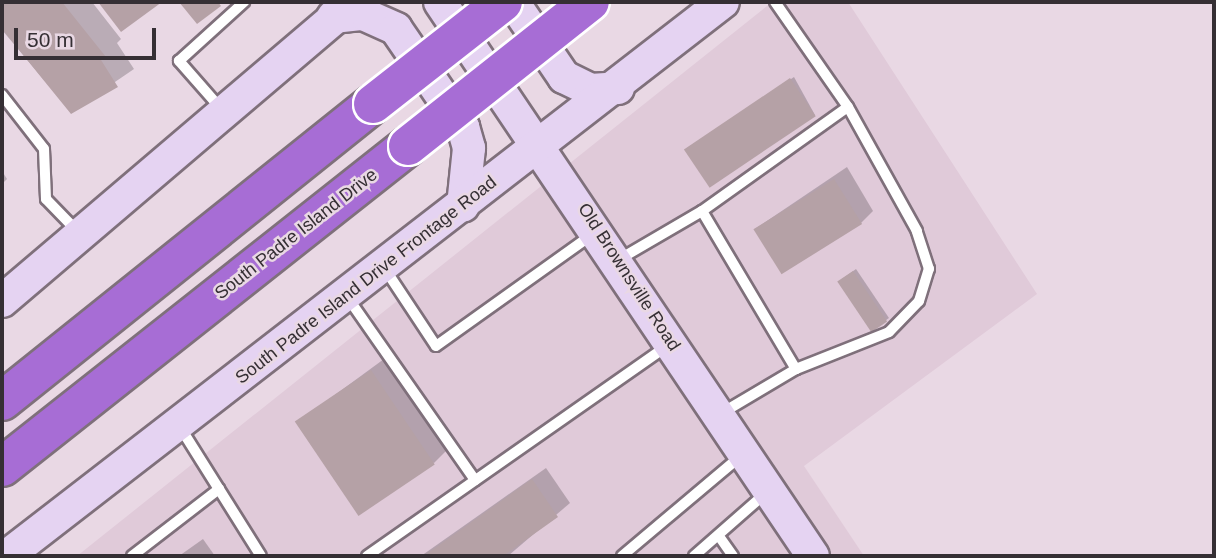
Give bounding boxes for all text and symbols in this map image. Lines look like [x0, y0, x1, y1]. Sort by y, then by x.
scale bar [18, 14, 159, 58]
text: 50 m [27, 28, 74, 51]
street label: South Padre Island Drive [211, 164, 381, 304]
street label: South Padre Island Drive Frontage Road [231, 171, 501, 389]
street label: Old Brownsville Road [573, 199, 685, 355]

